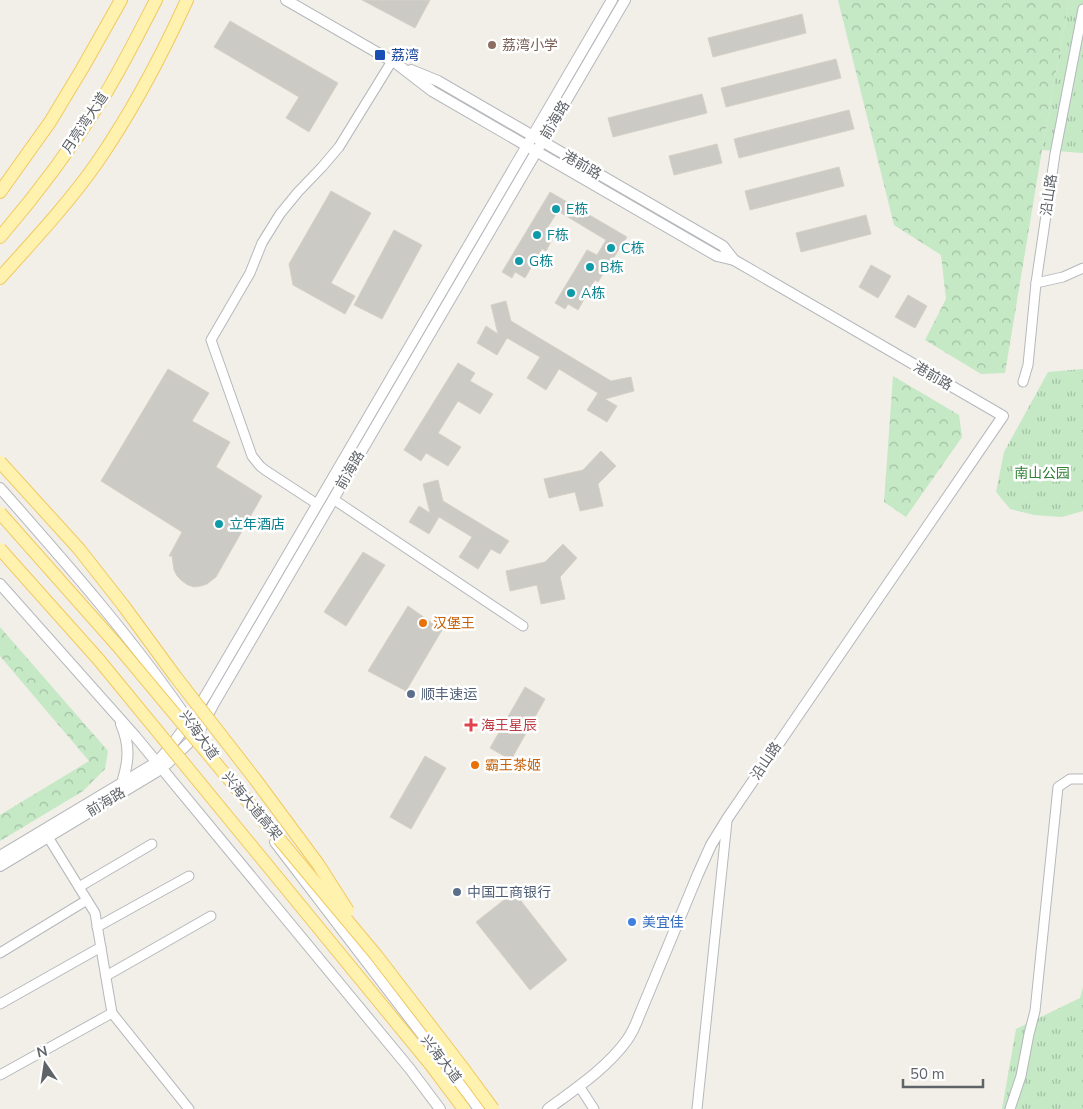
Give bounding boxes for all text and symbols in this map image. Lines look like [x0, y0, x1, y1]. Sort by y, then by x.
place label: 荔湾小学 [502, 36, 558, 55]
marker: 荔湾小学 [486, 39, 498, 51]
place label: 荔湾 [391, 46, 419, 65]
marker: 荔湾 [373, 48, 387, 62]
street label: 月亮湾大道 [58, 89, 112, 157]
street label: 前海路 [536, 97, 574, 143]
street label: 港前路 [559, 146, 605, 184]
street label: 沿山路 [1037, 173, 1061, 217]
place label: E栋 [566, 200, 588, 219]
marker: E栋 [550, 203, 562, 215]
place label: F栋 [547, 226, 569, 245]
marker: F栋 [531, 229, 543, 241]
place label: C栋 [621, 239, 644, 258]
marker: C栋 [605, 242, 617, 254]
place label: G栋 [529, 252, 553, 271]
marker: G栋 [513, 255, 525, 267]
place label: B栋 [600, 258, 623, 277]
marker: B栋 [584, 261, 596, 273]
place label: A栋 [581, 284, 605, 303]
marker: A栋 [565, 287, 577, 299]
street label: 港前路 [910, 357, 956, 395]
street label: 前海路 [331, 447, 369, 493]
park label: 南山公园 [1014, 464, 1070, 483]
place label: 立年酒店 [229, 515, 285, 534]
marker: 立年酒店 [213, 518, 225, 530]
place label: 汉堡王 [433, 614, 475, 633]
marker: 汉堡王 [417, 617, 429, 629]
place label: 顺丰速运 [421, 685, 477, 704]
marker: 顺丰速运 [405, 688, 417, 700]
street label: 兴海大道 [175, 707, 223, 763]
place label: 海王星辰 [481, 716, 537, 735]
marker: 海王星辰 [465, 719, 477, 731]
street label: 沿山路 [746, 738, 786, 784]
place label: 霸王茶姬 [485, 756, 541, 775]
marker: 霸王茶姬 [469, 759, 481, 771]
street label: 兴海大道高架 [218, 768, 286, 844]
street label: 前海路 [83, 783, 129, 821]
place label: 中国工商银行 [467, 883, 551, 902]
marker: 中国工商银行 [451, 886, 463, 898]
place label: 美宜佳 [642, 913, 684, 932]
marker: 美宜佳 [626, 916, 638, 928]
street label: 兴海大道 [416, 1031, 466, 1087]
north arrow [20, 1039, 70, 1089]
text: N [35, 1041, 49, 1062]
scale bar [903, 1056, 983, 1088]
text: 50 m [910, 1064, 945, 1084]

